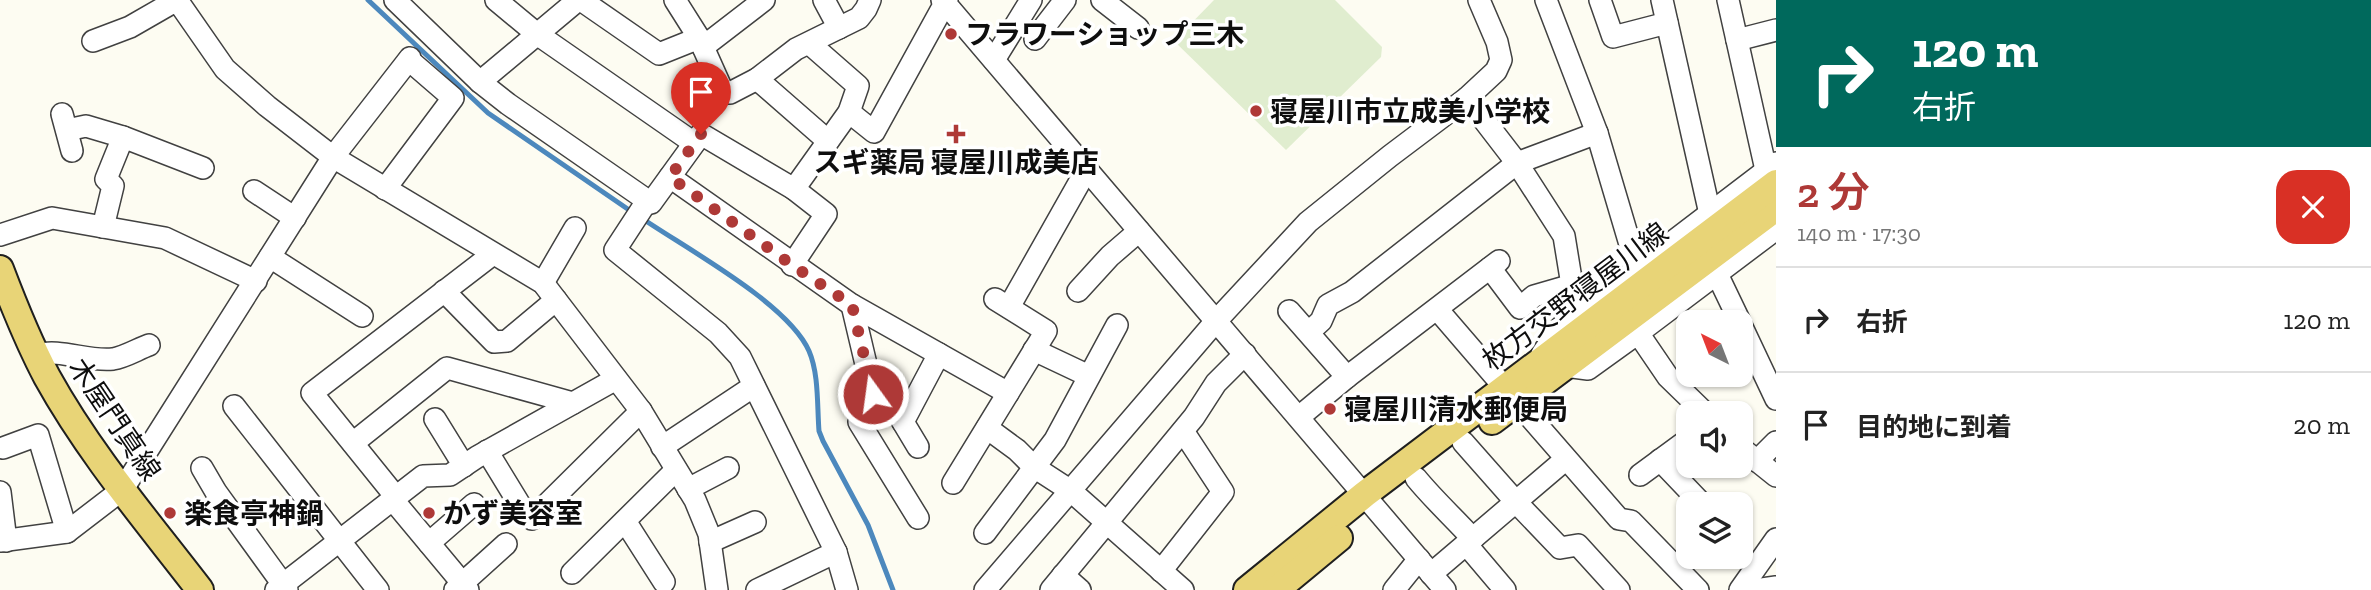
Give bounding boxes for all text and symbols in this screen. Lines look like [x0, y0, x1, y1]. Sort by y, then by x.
place label: フラワーショップ三木 [965, 18, 1244, 51]
text: 120 m [1912, 21, 2038, 80]
marker: フラワーショップ三木 [943, 26, 959, 42]
icon: right [1797, 28, 1888, 119]
pin [671, 62, 731, 134]
icon: arrive [682, 73, 720, 111]
text: 右折 [1912, 88, 1976, 126]
place label: 寝屋川市立成美小学校 [1270, 95, 1550, 128]
marker: 寝屋川市立成美小学校 [1248, 103, 1264, 119]
marker: スギ薬局 寝屋川成美店 [948, 126, 964, 142]
place label: スギ薬局 寝屋川成美店 [813, 146, 1099, 179]
text: 2 分 [1797, 167, 1870, 218]
button: close [2276, 170, 2350, 244]
street label: 枚方交野寝屋川線 [1476, 216, 1675, 377]
text: 140 m · 17:30 [1797, 219, 1921, 247]
icon: right [1797, 301, 1835, 339]
text: 120 m [2283, 304, 2350, 336]
text: 右折 [1856, 306, 1908, 338]
north arrow [1676, 310, 1754, 387]
map controls [1676, 310, 1753, 569]
street label: 木屋門真線 [62, 352, 167, 487]
position arrow [836, 357, 910, 431]
place label: 寝屋川清水郵便局 [1344, 393, 1568, 426]
marker: 寝屋川清水郵便局 [1322, 401, 1338, 417]
button: sound [1676, 401, 1753, 478]
icon: arrive [1797, 406, 1835, 444]
text: 20 m [2293, 409, 2350, 441]
text: 目的地に到着 [1856, 411, 2012, 443]
button: layers [1676, 492, 1753, 569]
place label: 楽食亭神鍋 [184, 497, 324, 530]
place label: かず美容室 [443, 497, 583, 530]
marker: 楽食亭神鍋 [162, 505, 178, 521]
marker: かず美容室 [421, 505, 437, 521]

